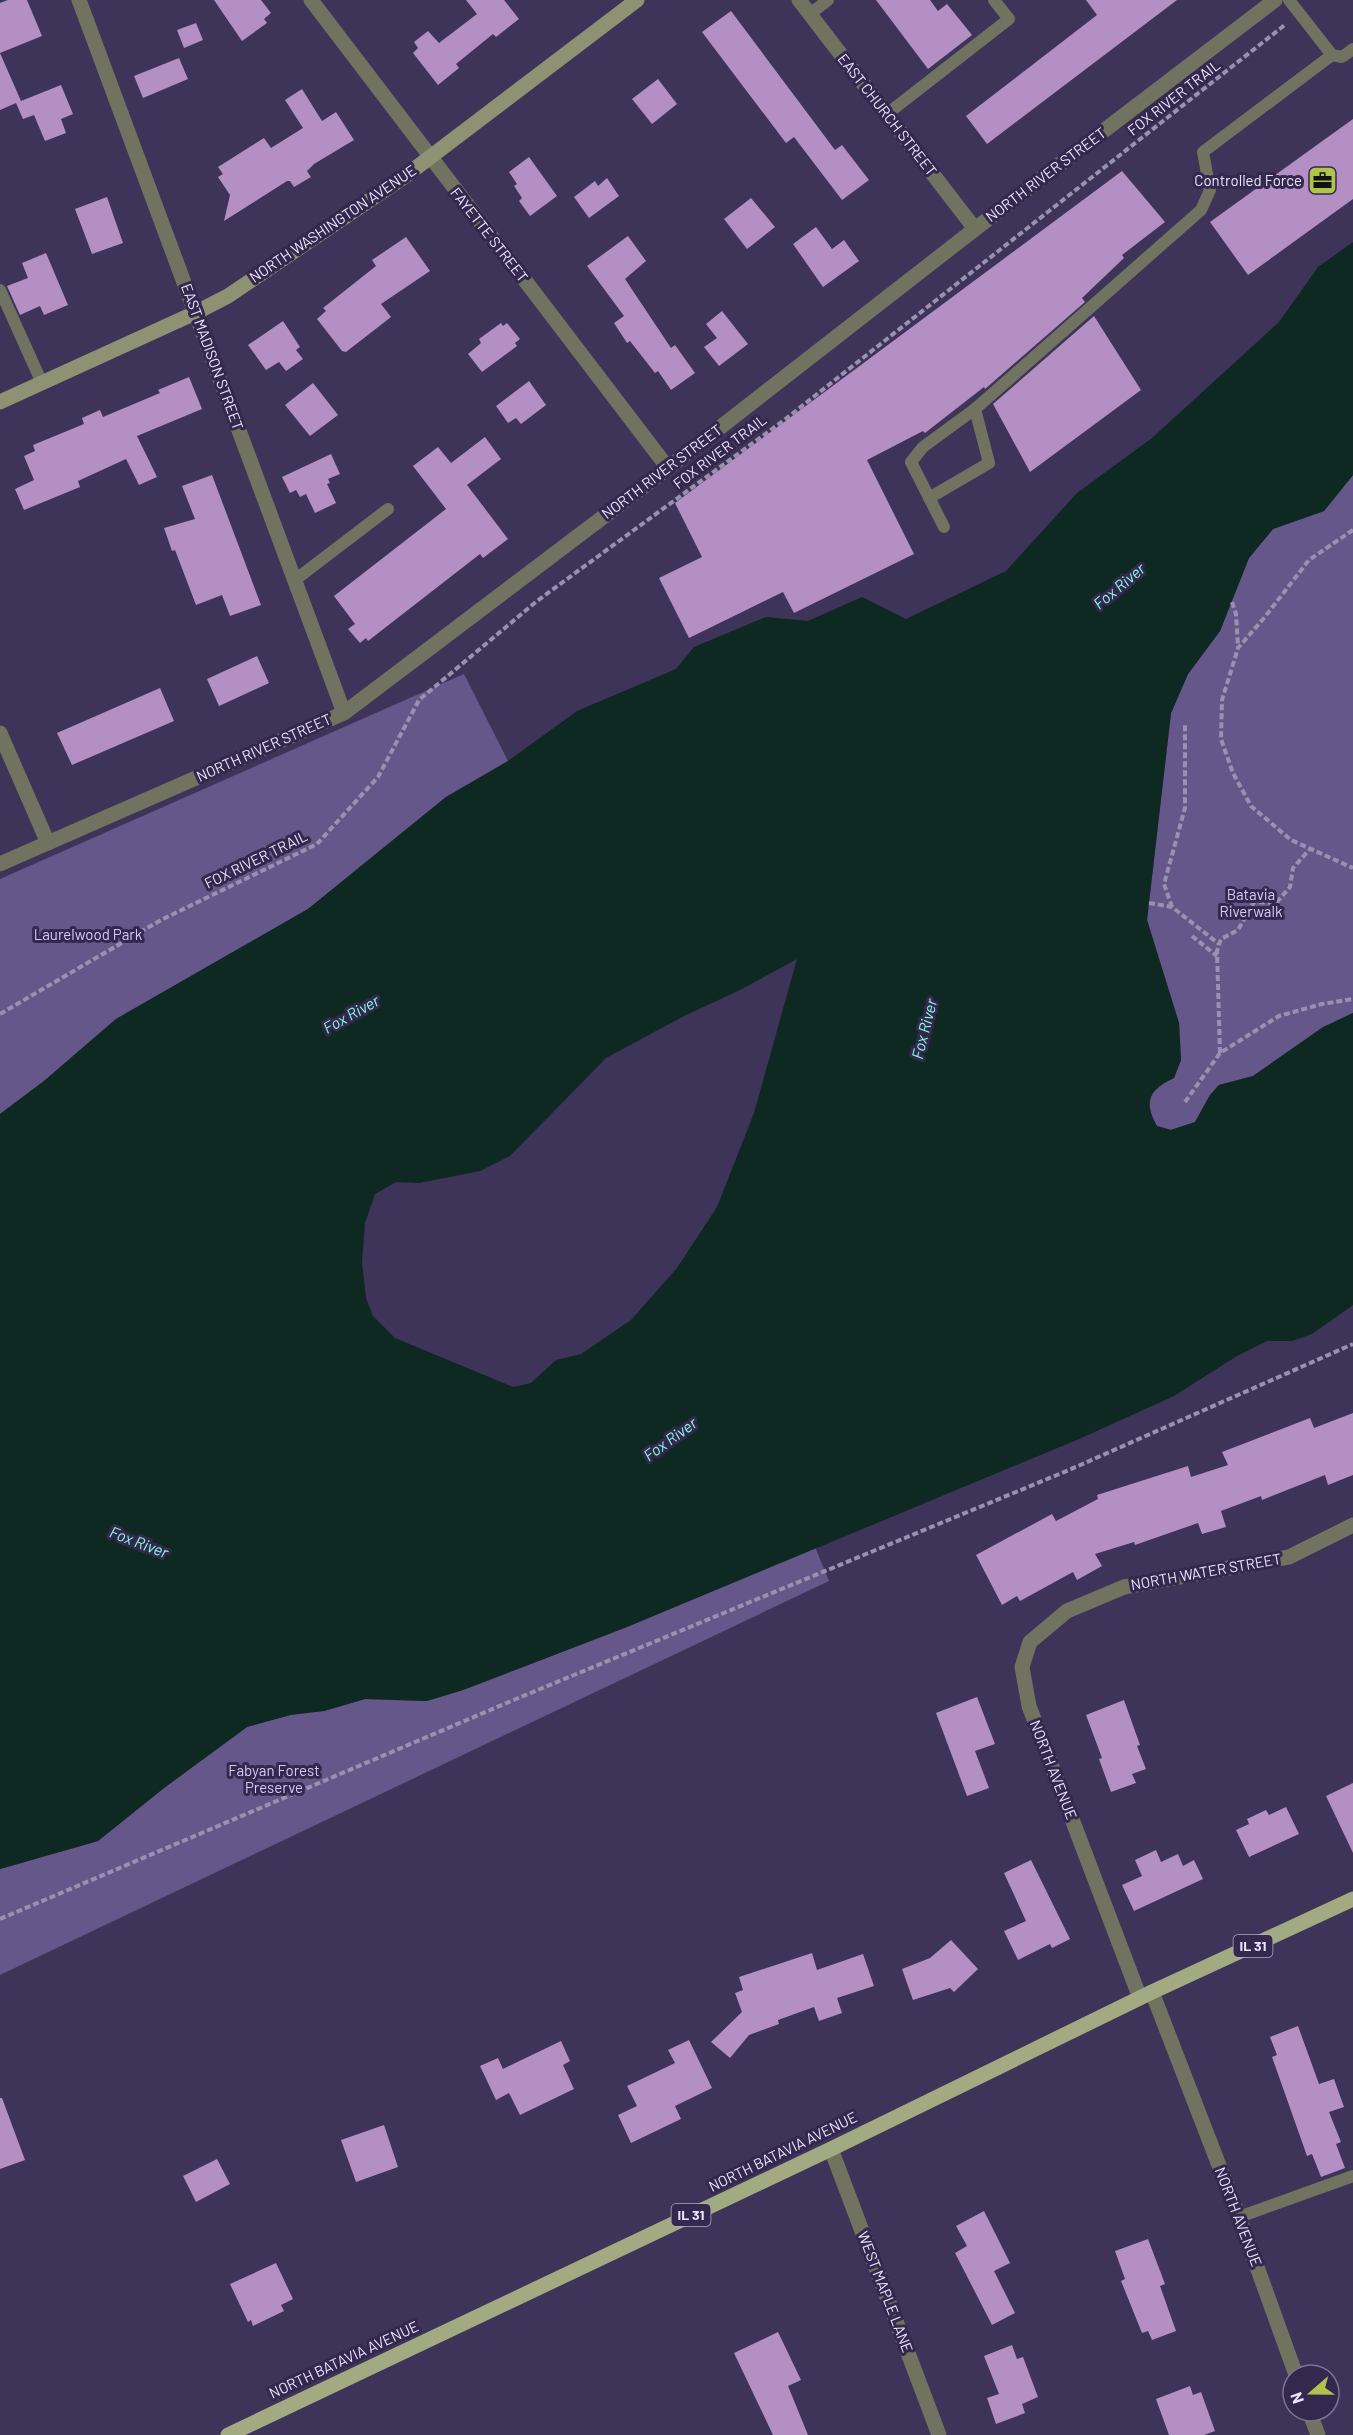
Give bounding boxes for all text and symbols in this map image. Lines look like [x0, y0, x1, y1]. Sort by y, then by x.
street label: EAST CHURCH STREET [834, 50, 941, 179]
street label: FOX RIVER TRAIL [1124, 56, 1223, 139]
street label: NORTH RIVER STREET [982, 123, 1109, 225]
street label: NORTH WASHINGTON AVENUE [246, 161, 419, 286]
office icon: Controlled Force [1307, 165, 1339, 197]
place label: Controlled Force [1194, 171, 1302, 189]
street label: FAYETTE STREET [447, 183, 532, 285]
street label: EAST MADISON STREET [178, 281, 248, 432]
street label: FOX RIVER TRAIL [669, 410, 770, 492]
street label: NORTH RIVER STREET [598, 420, 725, 522]
water label: Fox River [1089, 558, 1149, 613]
street label: NORTH RIVER STREET [193, 709, 334, 785]
street label: FOX RIVER TRAIL [201, 826, 310, 892]
park label: Batavia Riverwalk [1219, 885, 1283, 920]
park label: Laurelwood Park [34, 925, 143, 943]
water label: Fox River [319, 990, 383, 1037]
water label: Fox River [907, 995, 940, 1061]
water label: Fox River [639, 1412, 701, 1464]
water label: Fox River [107, 1522, 173, 1562]
street label: NORTH WATER STREET [1129, 1549, 1282, 1593]
street label: NORTH AVENUE [1027, 1717, 1081, 1822]
park label: Fabyan Forest Preserve [228, 1761, 320, 1796]
road number: IL 31 [1234, 1935, 1272, 1957]
street label: NORTH BATAVIA AVENUE [705, 2107, 860, 2195]
street label: NORTH AVENUE [1212, 2164, 1266, 2269]
road number: IL 31 [672, 2204, 710, 2226]
street label: WEST MAPLE LANE [854, 2228, 917, 2355]
street label: NORTH BATAVIA AVENUE [266, 2316, 421, 2402]
north arrow [1281, 2363, 1341, 2423]
text: N [1286, 2390, 1307, 2407]

